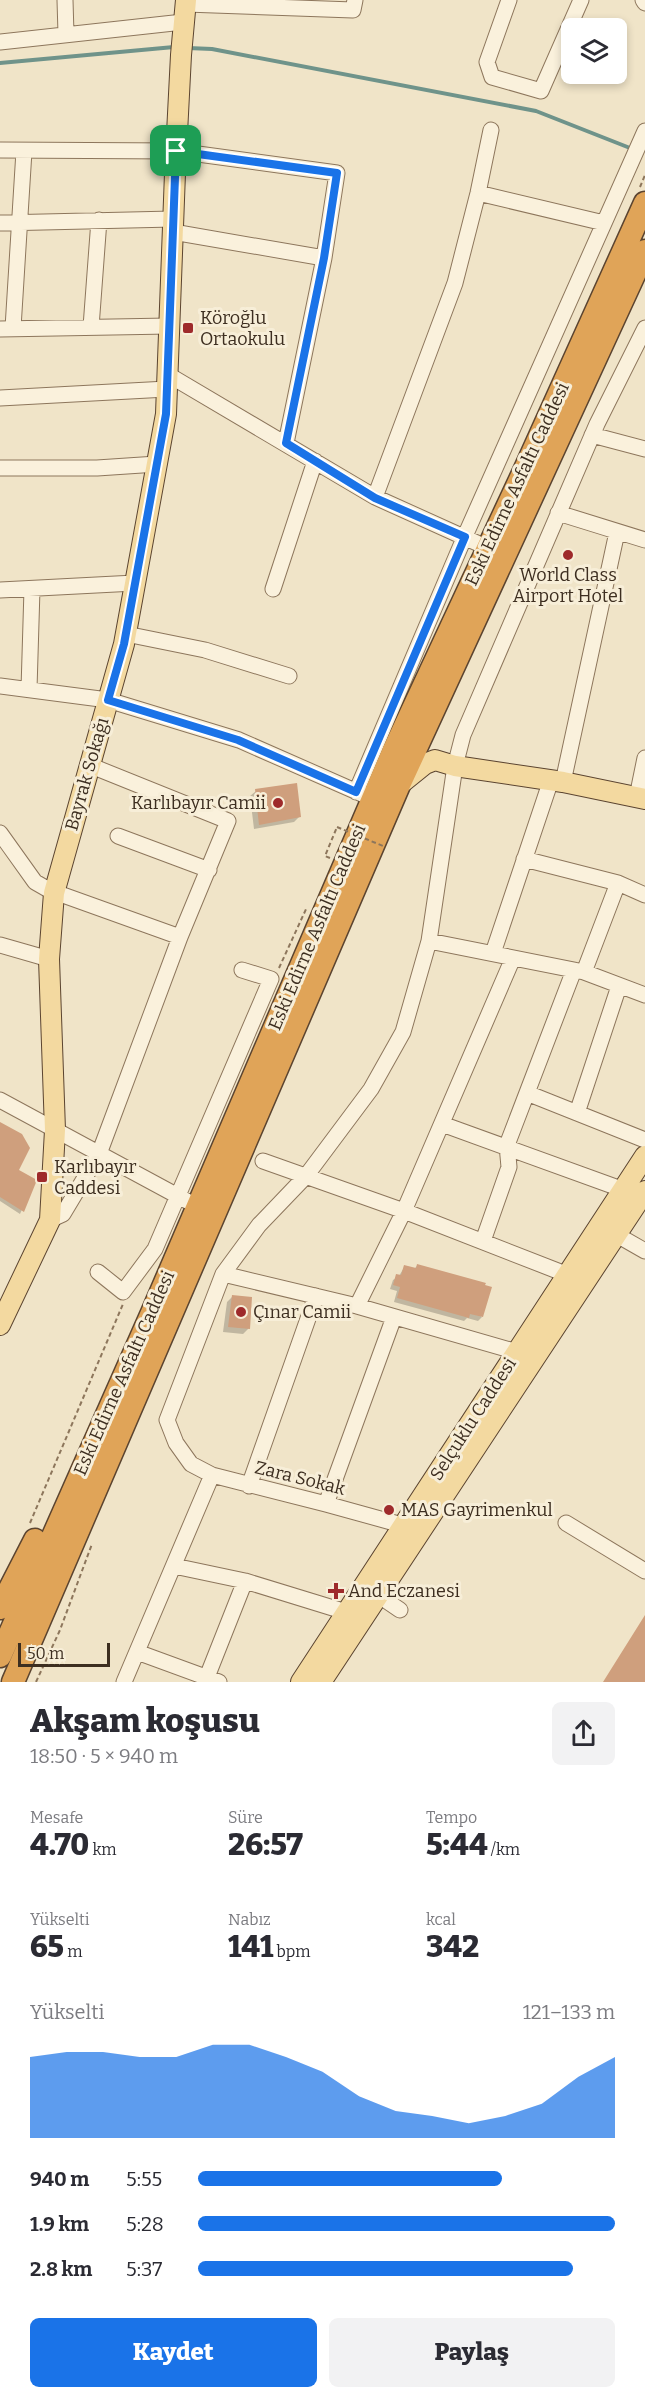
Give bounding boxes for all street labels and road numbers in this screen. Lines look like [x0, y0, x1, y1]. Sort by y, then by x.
street label: Eski Edirne Asfaltı Caddesi [460, 379, 574, 589]
street label: Bayrak Sokağı [60, 715, 114, 833]
street label: Eski Edirne Asfaltı Caddesi [264, 821, 370, 1033]
street label: Eski Edirne Asfaltı Caddesi [69, 1267, 179, 1479]
street label: Selçuklu Caddesi [425, 1354, 521, 1484]
street label: Zara Sokak [252, 1456, 348, 1500]

